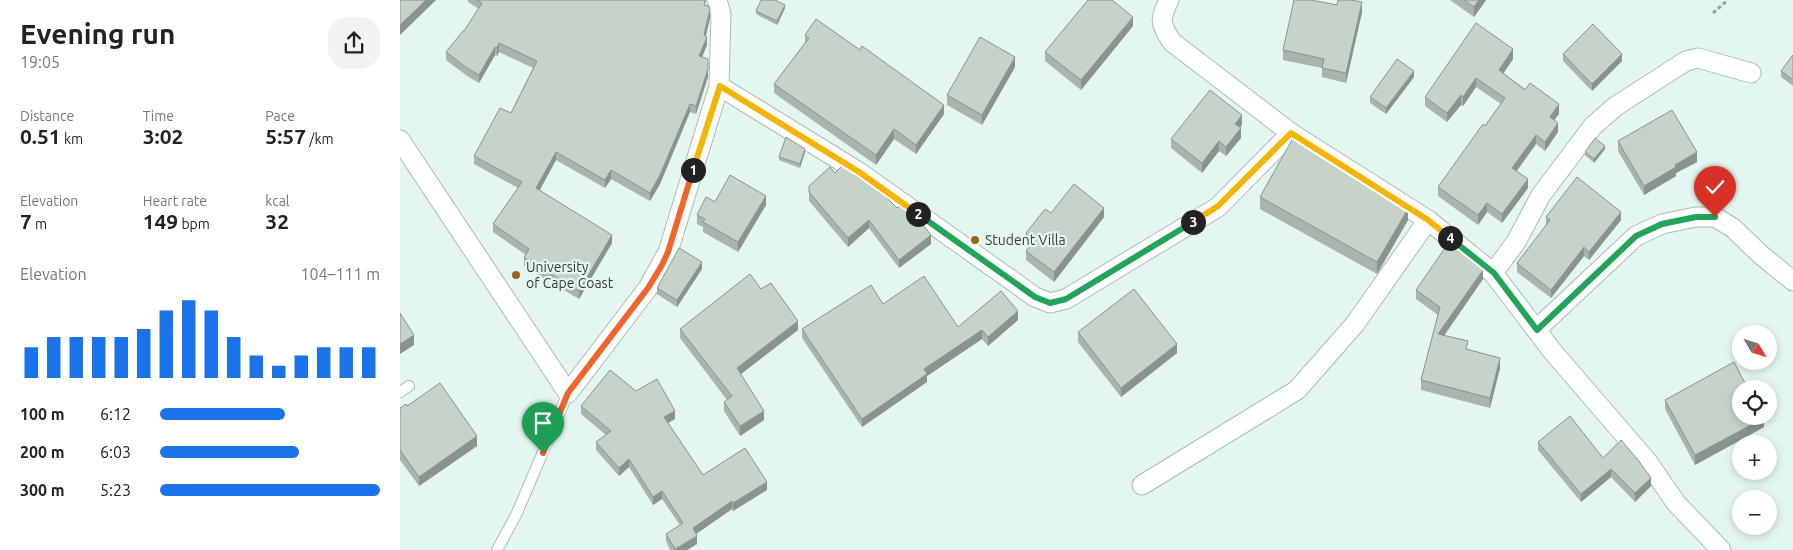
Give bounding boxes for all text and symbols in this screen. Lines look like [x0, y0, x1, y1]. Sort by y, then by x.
button: share [328, 17, 380, 69]
text: Evening run [20, 18, 175, 49]
text: 19:05 [20, 53, 60, 71]
text: Distance [20, 108, 74, 124]
text: Time [143, 108, 174, 124]
text: Pace [265, 108, 295, 124]
text: 0.51 [20, 124, 61, 148]
text: 3:02 [143, 124, 183, 148]
text: 5:57 [265, 124, 306, 148]
text: km [61, 131, 83, 147]
text: /km [306, 131, 334, 147]
pin: 1 [680, 158, 706, 182]
text: 1 [690, 162, 697, 178]
pin [1694, 166, 1736, 217]
icon: check [1701, 173, 1729, 201]
text: Elevation [20, 193, 78, 209]
text: Heart rate [143, 193, 207, 209]
text: kcal [265, 193, 290, 209]
pin: 2 [906, 202, 930, 226]
text: 2 [915, 206, 922, 222]
text: 7 [20, 209, 32, 233]
text: 149 [143, 209, 178, 233]
text: 32 [265, 209, 289, 233]
pin: 3 [1180, 210, 1206, 234]
text: 3 [1190, 214, 1197, 230]
text: m [32, 216, 47, 232]
text: bpm [178, 216, 210, 232]
pin: 4 [1438, 226, 1462, 250]
text: 4 [1447, 230, 1454, 246]
place label: Student Villa [985, 232, 1066, 248]
marker: Student Villa [969, 234, 981, 246]
place label: University of Cape Coast [526, 259, 614, 291]
text: Elevation [20, 265, 87, 283]
text: 104–111 m [300, 265, 380, 283]
marker: University of Cape Coast [510, 269, 522, 281]
north arrow [1732, 325, 1778, 370]
map controls [1732, 325, 1777, 535]
button: locate [1732, 380, 1777, 425]
pin [522, 402, 564, 453]
text: 100 m [20, 405, 65, 423]
text: 6:12 [100, 405, 131, 423]
icon: arrive [529, 409, 557, 437]
button: + [1732, 435, 1777, 480]
text: 200 m [20, 443, 65, 461]
text: 6:03 [100, 443, 131, 461]
text: 300 m [20, 481, 65, 499]
text: 5:23 [100, 481, 131, 499]
button: − [1732, 490, 1777, 535]

